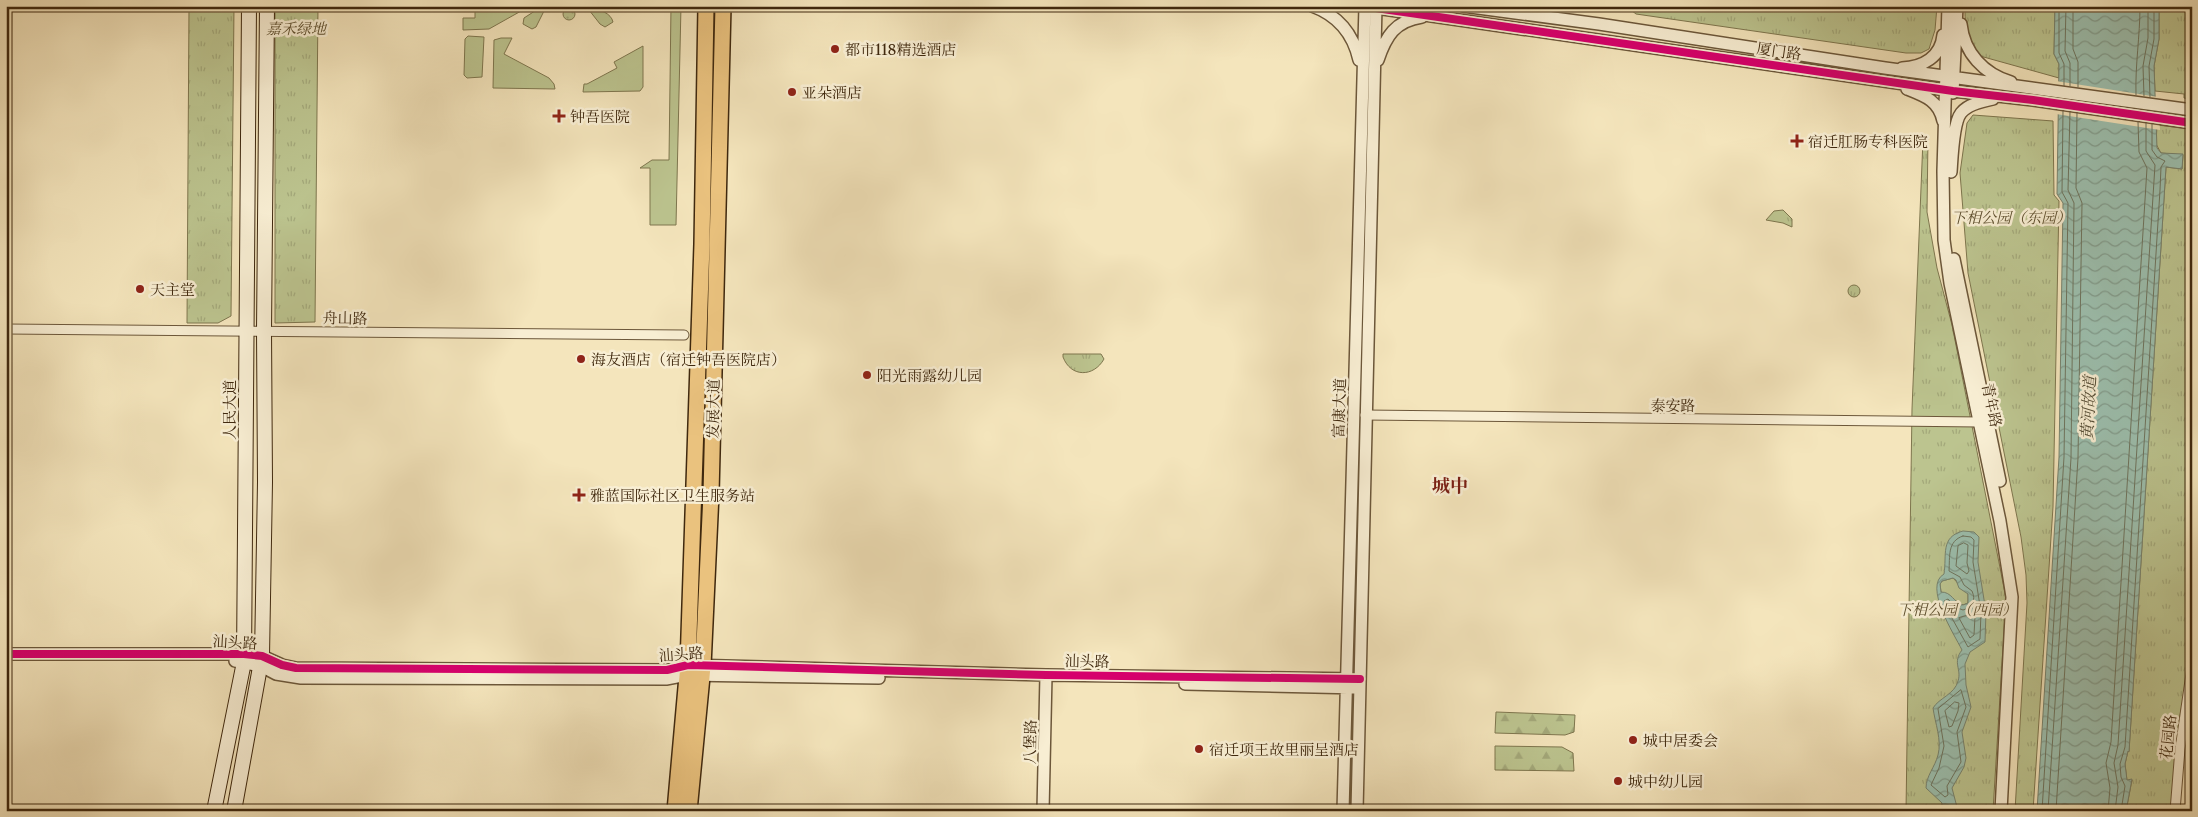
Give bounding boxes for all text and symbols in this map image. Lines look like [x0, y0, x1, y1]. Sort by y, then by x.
park label: 嘉禾绿地 [266, 19, 328, 38]
street label: 厦门路 [1755, 38, 1803, 64]
place label: 都市118精选酒店 [845, 40, 957, 59]
marker: 都市118精选酒店 [829, 43, 841, 55]
place label: 亚朵酒店 [802, 83, 862, 102]
marker: 亚朵酒店 [786, 86, 798, 98]
place label: 钟吾医院 [570, 107, 630, 126]
marker: 钟吾医院 [552, 109, 566, 123]
place label: 宿迁肛肠专科医院 [1808, 132, 1928, 151]
marker: 宿迁肛肠专科医院 [1790, 134, 1804, 148]
park label: 下相公园（东园） [1951, 208, 2071, 227]
place label: 天主堂 [150, 280, 195, 299]
marker: 天主堂 [134, 283, 146, 295]
street label: 舟山路 [322, 308, 368, 328]
place label: 海友酒店（宿迁钟吾医院店） [591, 350, 786, 369]
marker: 海友酒店（宿迁钟吾医院店） [575, 353, 587, 365]
place label: 阳光雨露幼儿园 [877, 366, 982, 385]
marker: 阳光雨露幼儿园 [861, 369, 873, 381]
water label: 黄河故道 [2076, 374, 2100, 440]
street label: 富康大道 [1328, 378, 1350, 438]
street label: 发展大道 [703, 379, 723, 439]
street label: 人民大道 [220, 380, 239, 440]
street label: 青年路 [1978, 381, 2006, 429]
street label: 泰安路 [1650, 396, 1696, 415]
district label: 城中 [1432, 475, 1468, 497]
place label: 雅蓝国际社区卫生服务站 [590, 486, 755, 505]
marker: 雅蓝国际社区卫生服务站 [572, 488, 586, 502]
park label: 下相公园（西园） [1897, 600, 2017, 619]
street label: 汕头路 [212, 631, 258, 653]
street label: 汕头路 [658, 643, 704, 665]
street label: 汕头路 [1064, 651, 1110, 671]
street label: 花园路 [2156, 714, 2180, 760]
street label: 八堡路 [1020, 719, 1040, 765]
place label: 城中居委会 [1643, 731, 1718, 750]
marker: 城中居委会 [1627, 734, 1639, 746]
place label: 宿迁项王故里丽呈酒店 [1209, 740, 1359, 759]
marker: 宿迁项王故里丽呈酒店 [1193, 743, 1205, 755]
place label: 城中幼儿园 [1628, 772, 1703, 791]
marker: 城中幼儿园 [1612, 775, 1624, 787]

